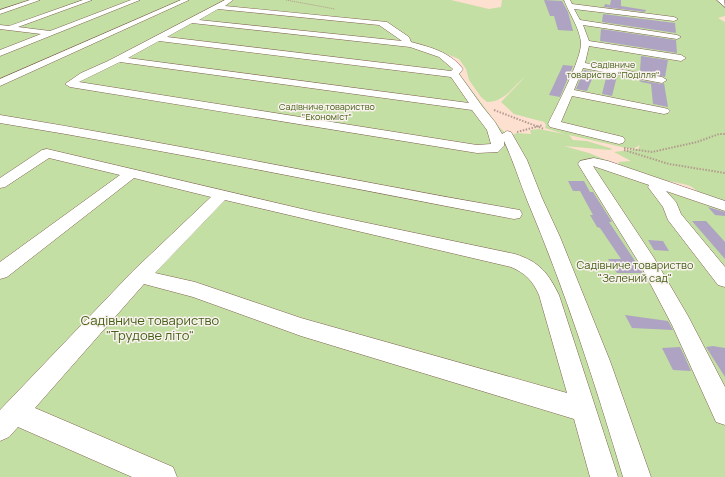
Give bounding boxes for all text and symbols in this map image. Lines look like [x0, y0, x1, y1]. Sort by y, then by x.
park label: Садівниче товариство "Поділля" [567, 58, 659, 81]
park label: Садівниче товариство "Економіст" [279, 100, 375, 123]
park label: Садівниче товариство "Зелений сад" [576, 257, 694, 285]
park label: Садівниче товариство "Трудове літо" [81, 311, 219, 344]

